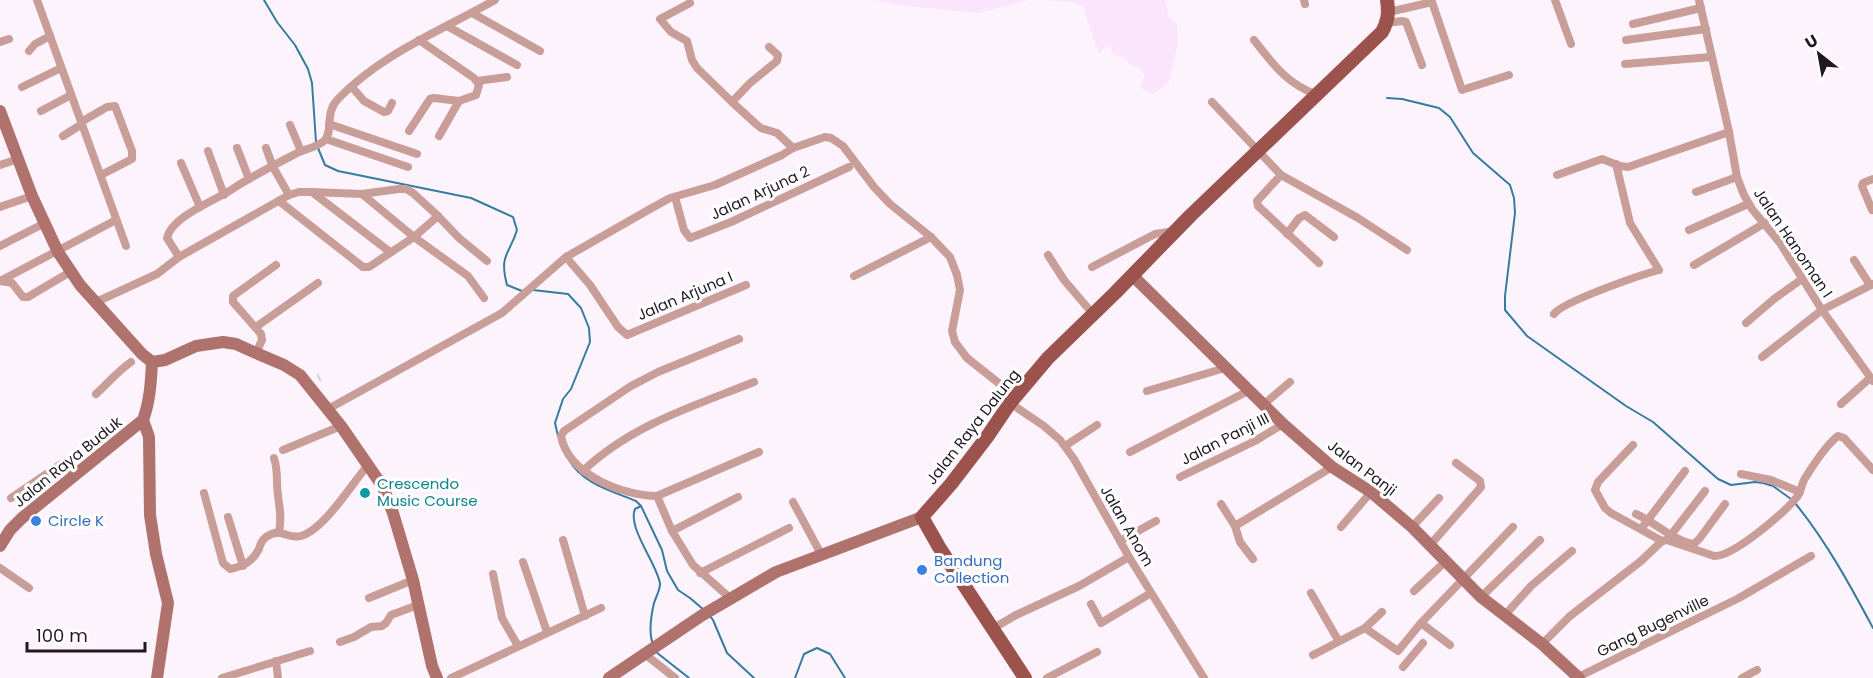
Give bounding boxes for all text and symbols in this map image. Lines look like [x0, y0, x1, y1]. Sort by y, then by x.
north arrow [1789, 24, 1849, 84]
text: U [1801, 29, 1822, 54]
street label: Jalan Arjuna 2 [707, 160, 813, 225]
street label: Jalan Hanoman I [1749, 184, 1838, 302]
street label: Jalan Arjuna I [634, 266, 736, 325]
street label: Jalan Raya Dalung [921, 365, 1024, 489]
street label: Jalan Panji III [1177, 407, 1273, 470]
street label: Jalan Raya Buduk [9, 411, 126, 512]
street label: Jalan Panji [1323, 435, 1401, 500]
place label: Crescendo Music Course [377, 473, 478, 511]
street label: Jalan Anom [1096, 481, 1159, 570]
marker: Crescendo Music Course [358, 486, 372, 500]
place label: Circle K [48, 510, 104, 531]
marker: Circle K [29, 514, 43, 528]
place label: Bandung Collection [934, 550, 1009, 588]
marker: Bandung Collection [915, 563, 929, 577]
street label: Gang Bugenville [1593, 589, 1712, 662]
scale bar [27, 615, 146, 653]
text: 100 m [36, 623, 88, 648]

